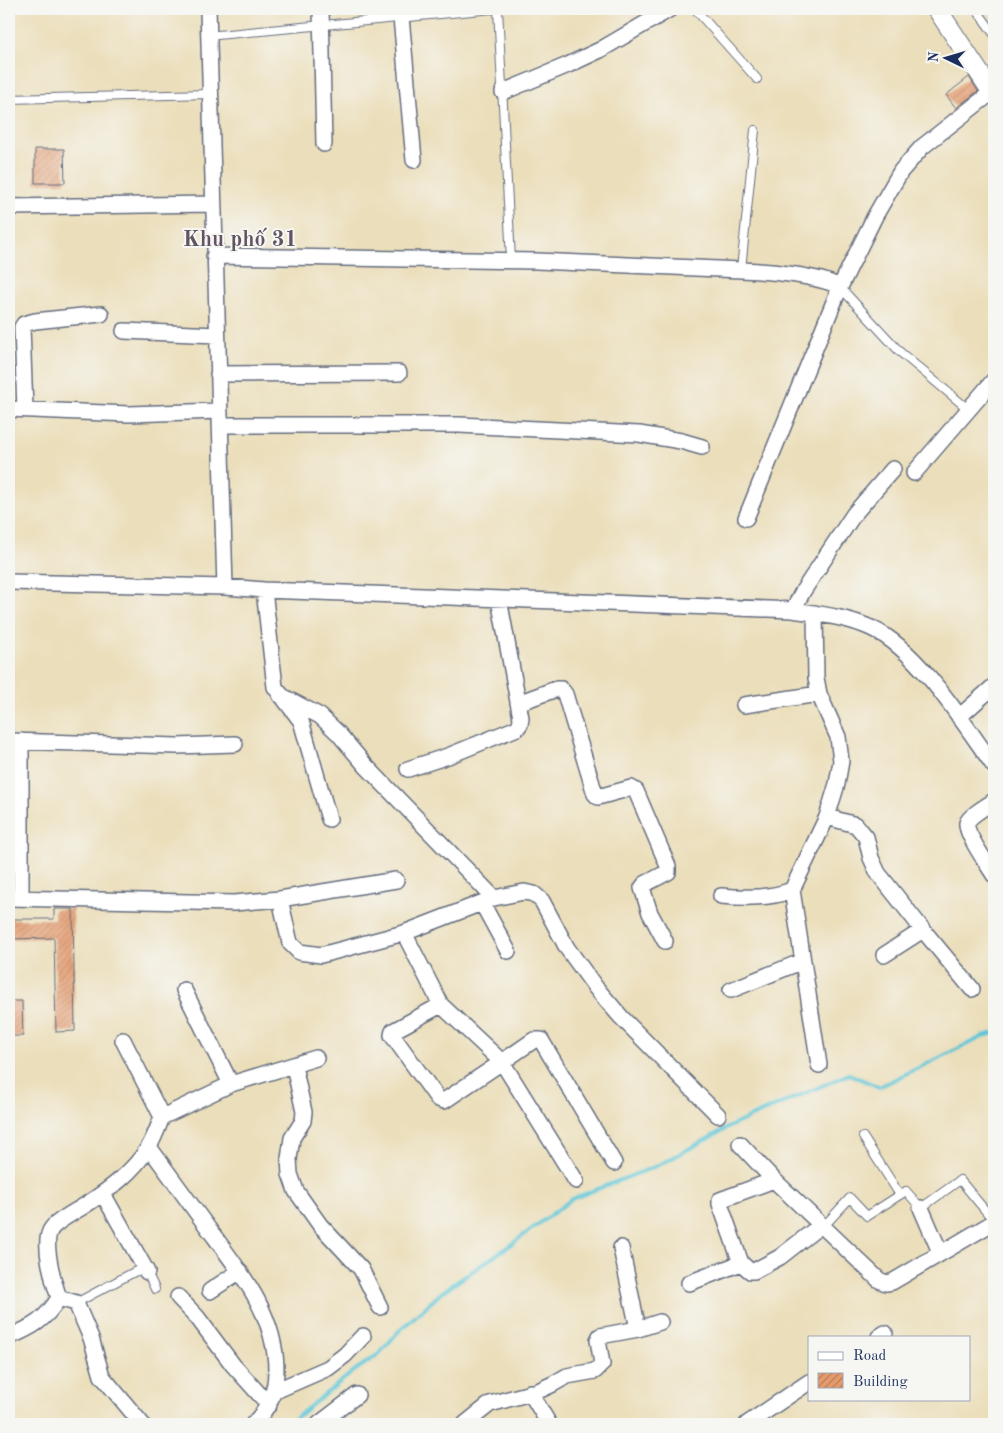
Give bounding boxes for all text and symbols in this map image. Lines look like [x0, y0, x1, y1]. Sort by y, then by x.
north arrow [920, 32, 970, 82]
text: N [927, 51, 942, 63]
district label: Khu phố 31 [183, 227, 297, 251]
legend [808, 1336, 970, 1400]
text: Road [853, 1349, 887, 1364]
text: Building [853, 1375, 908, 1390]

